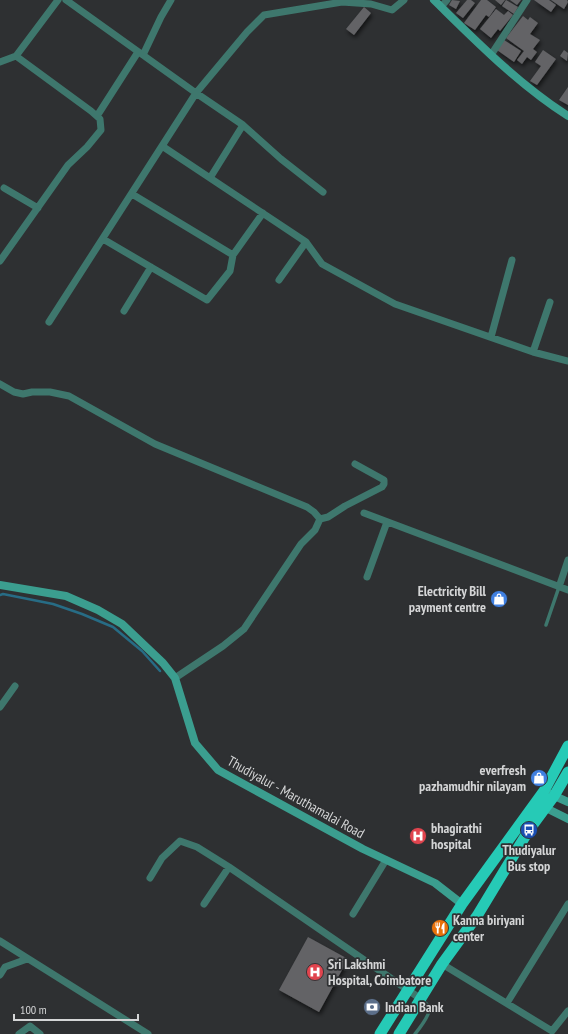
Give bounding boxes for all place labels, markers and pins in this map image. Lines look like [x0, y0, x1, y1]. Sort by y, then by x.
place label: Electricity Bill payment centre [409, 582, 487, 616]
shop icon: Electricity Bill payment centre [489, 589, 509, 609]
place label: everfresh pazhamudhir nilayam [419, 761, 526, 795]
shop icon: everfresh pazhamudhir nilayam [529, 768, 549, 788]
place label: bhagirathi hospital [431, 819, 482, 853]
bus stop icon: Thudiyalur Bus stop [519, 820, 539, 840]
hospital icon: bhagirathi hospital [408, 826, 428, 846]
place label: Thudiyalur Bus stop [502, 841, 557, 875]
place label: Kanna biriyani center [453, 911, 525, 945]
restaurant icon: Kanna biriyani center [430, 918, 450, 938]
place label: Sri Lakshmi Hospital, Coimbatore [328, 955, 431, 989]
hospital icon: Sri Lakshmi Hospital, Coimbatore [305, 962, 325, 982]
bank icon: Indian Bank [362, 997, 382, 1017]
place label: Indian Bank [385, 998, 444, 1016]

